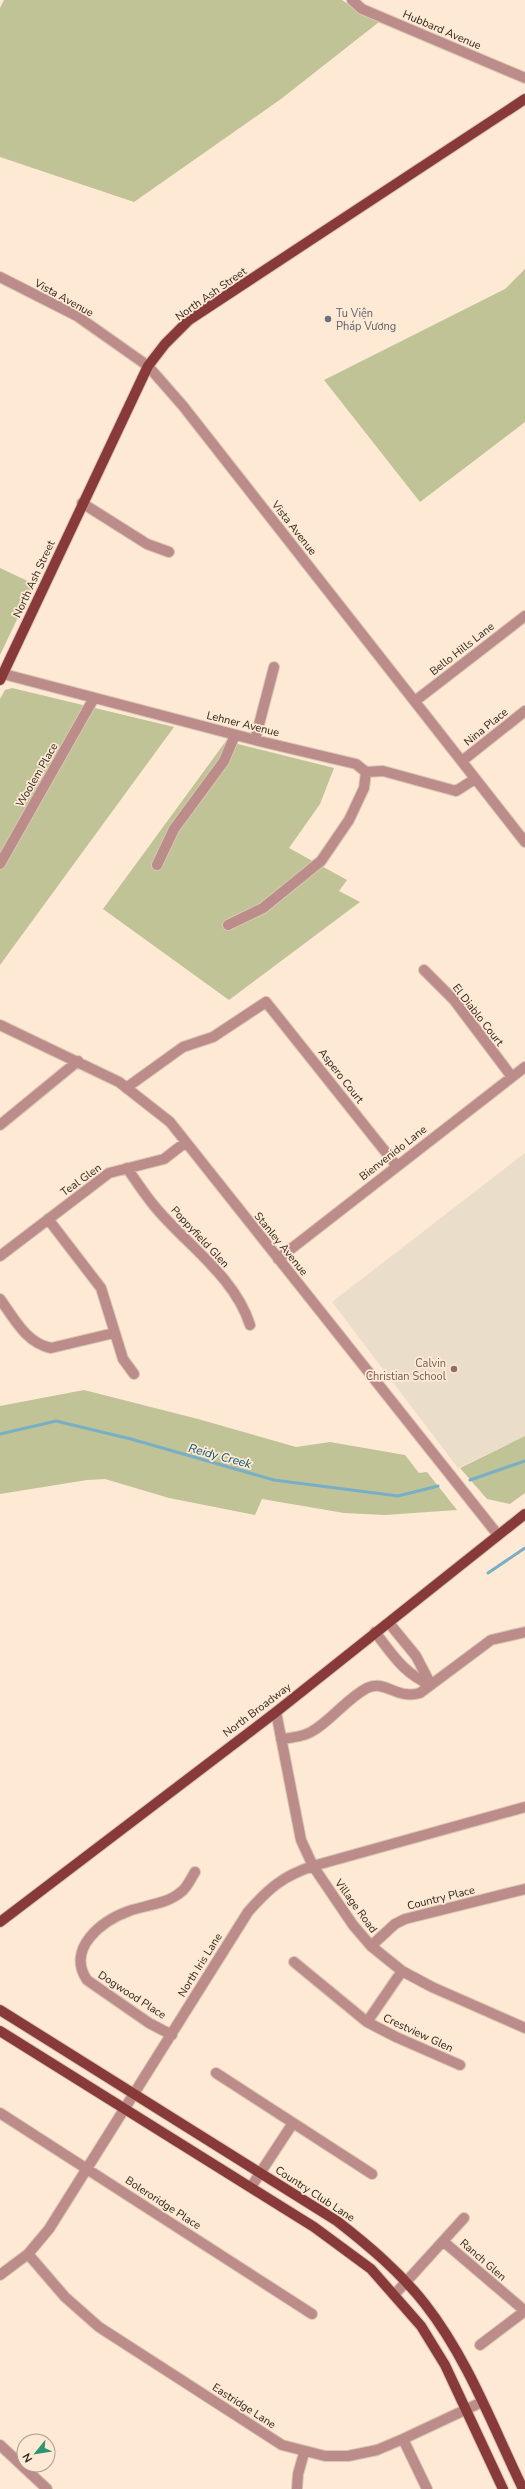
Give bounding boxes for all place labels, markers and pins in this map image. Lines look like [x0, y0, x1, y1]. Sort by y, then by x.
place label: Tu Viện Pháp Vương [336, 306, 396, 334]
marker: Tu Viện Pháp Vương [323, 314, 333, 324]
place label: Calvin Christian School [366, 1356, 447, 1384]
marker: Calvin Christian School [449, 1364, 459, 1374]

